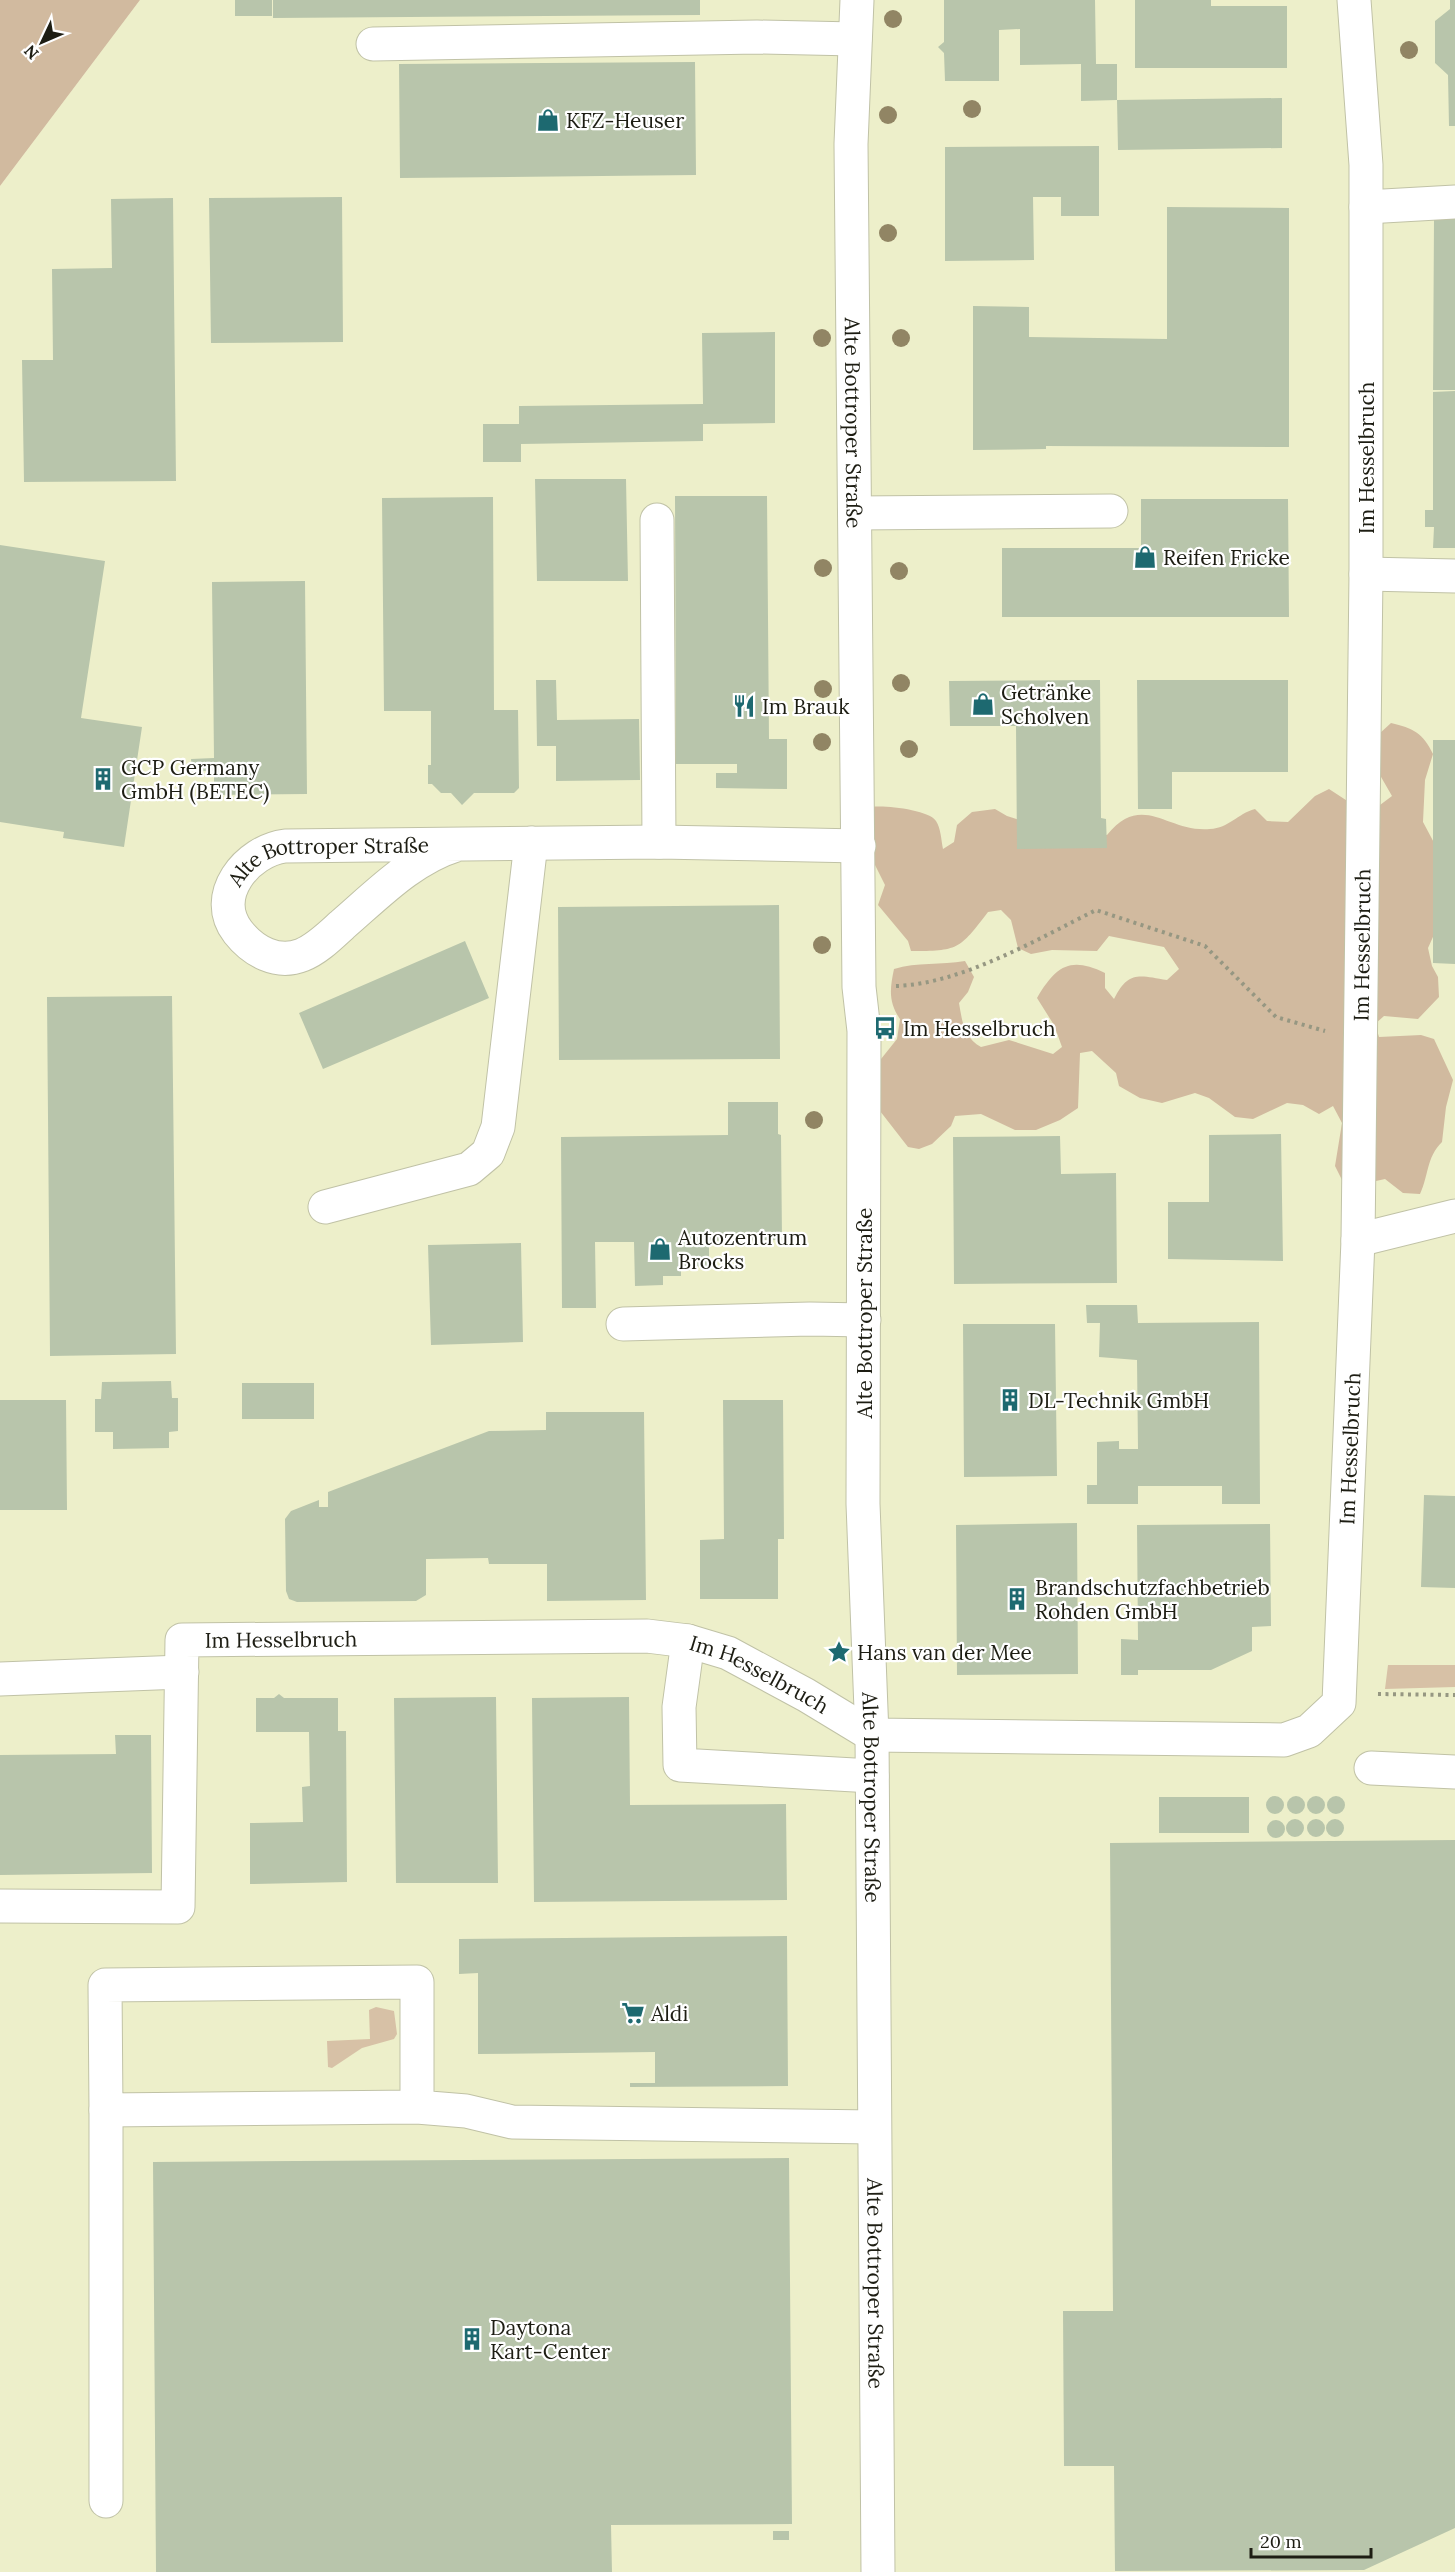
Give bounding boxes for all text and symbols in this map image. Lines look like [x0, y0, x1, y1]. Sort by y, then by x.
north arrow [12, 12, 72, 72]
text: N [20, 41, 43, 64]
shop icon: KFZ-Heuser [535, 107, 561, 133]
place label: KFZ-Heuser [566, 107, 684, 134]
street label: Alte Bottroper Straße [839, 316, 868, 529]
street label: Im Hesselbruch [1353, 382, 1380, 534]
shop icon: Reifen Fricke [1132, 544, 1158, 570]
place label: Reifen Fricke [1163, 544, 1290, 571]
place label: Getränke Scholven [1001, 679, 1091, 730]
shop icon: Getränke Scholven [970, 691, 996, 717]
restaurant icon: Im Brauk [731, 693, 757, 719]
place label: Im Brauk [762, 693, 850, 720]
place label: GCP Germany GmbH (BETEC) [121, 754, 269, 805]
building icon: GCP Germany GmbH (BETEC) [90, 766, 116, 792]
street label: Alte Bottroper Straße [221, 831, 429, 892]
street label: Im Hesselbruch [1347, 868, 1376, 1021]
bus stop icon: Im Hesselbruch [872, 1015, 898, 1041]
place label: Im Hesselbruch [903, 1015, 1056, 1042]
street label: Alte Bottroper Straße [851, 1208, 878, 1419]
place label: Autozentrum Brocks [677, 1224, 807, 1275]
shop icon: Autozentrum Brocks [647, 1236, 673, 1262]
street label: Im Hesselbruch [1333, 1372, 1366, 1526]
building icon: DL-Technik GmbH [997, 1387, 1023, 1413]
place label: DL-Technik GmbH [1028, 1387, 1209, 1414]
place label: Brandschutzfachbetrieb Rohden GmbH [1035, 1574, 1270, 1625]
building icon: Brandschutzfachbetrieb Rohden GmbH [1004, 1586, 1030, 1612]
street label: Im Hesselbruch [204, 1625, 357, 1653]
street label: Im Hesselbruch [686, 1629, 834, 1719]
place icon: Hans van der Mee [826, 1639, 852, 1665]
place label: Hans van der Mee [857, 1639, 1032, 1666]
street label: Alte Bottroper Straße [857, 1690, 887, 1903]
supermarket icon: Aldi [620, 2000, 646, 2026]
place label: Aldi [650, 2000, 688, 2027]
street label: Alte Bottroper Straße [862, 2177, 890, 2389]
place label: Daytona Kart-Center [490, 2314, 610, 2365]
building icon: Daytona Kart-Center [459, 2326, 485, 2352]
scale bar [1251, 2521, 1371, 2559]
text: 20 m [1260, 2530, 1302, 2553]

